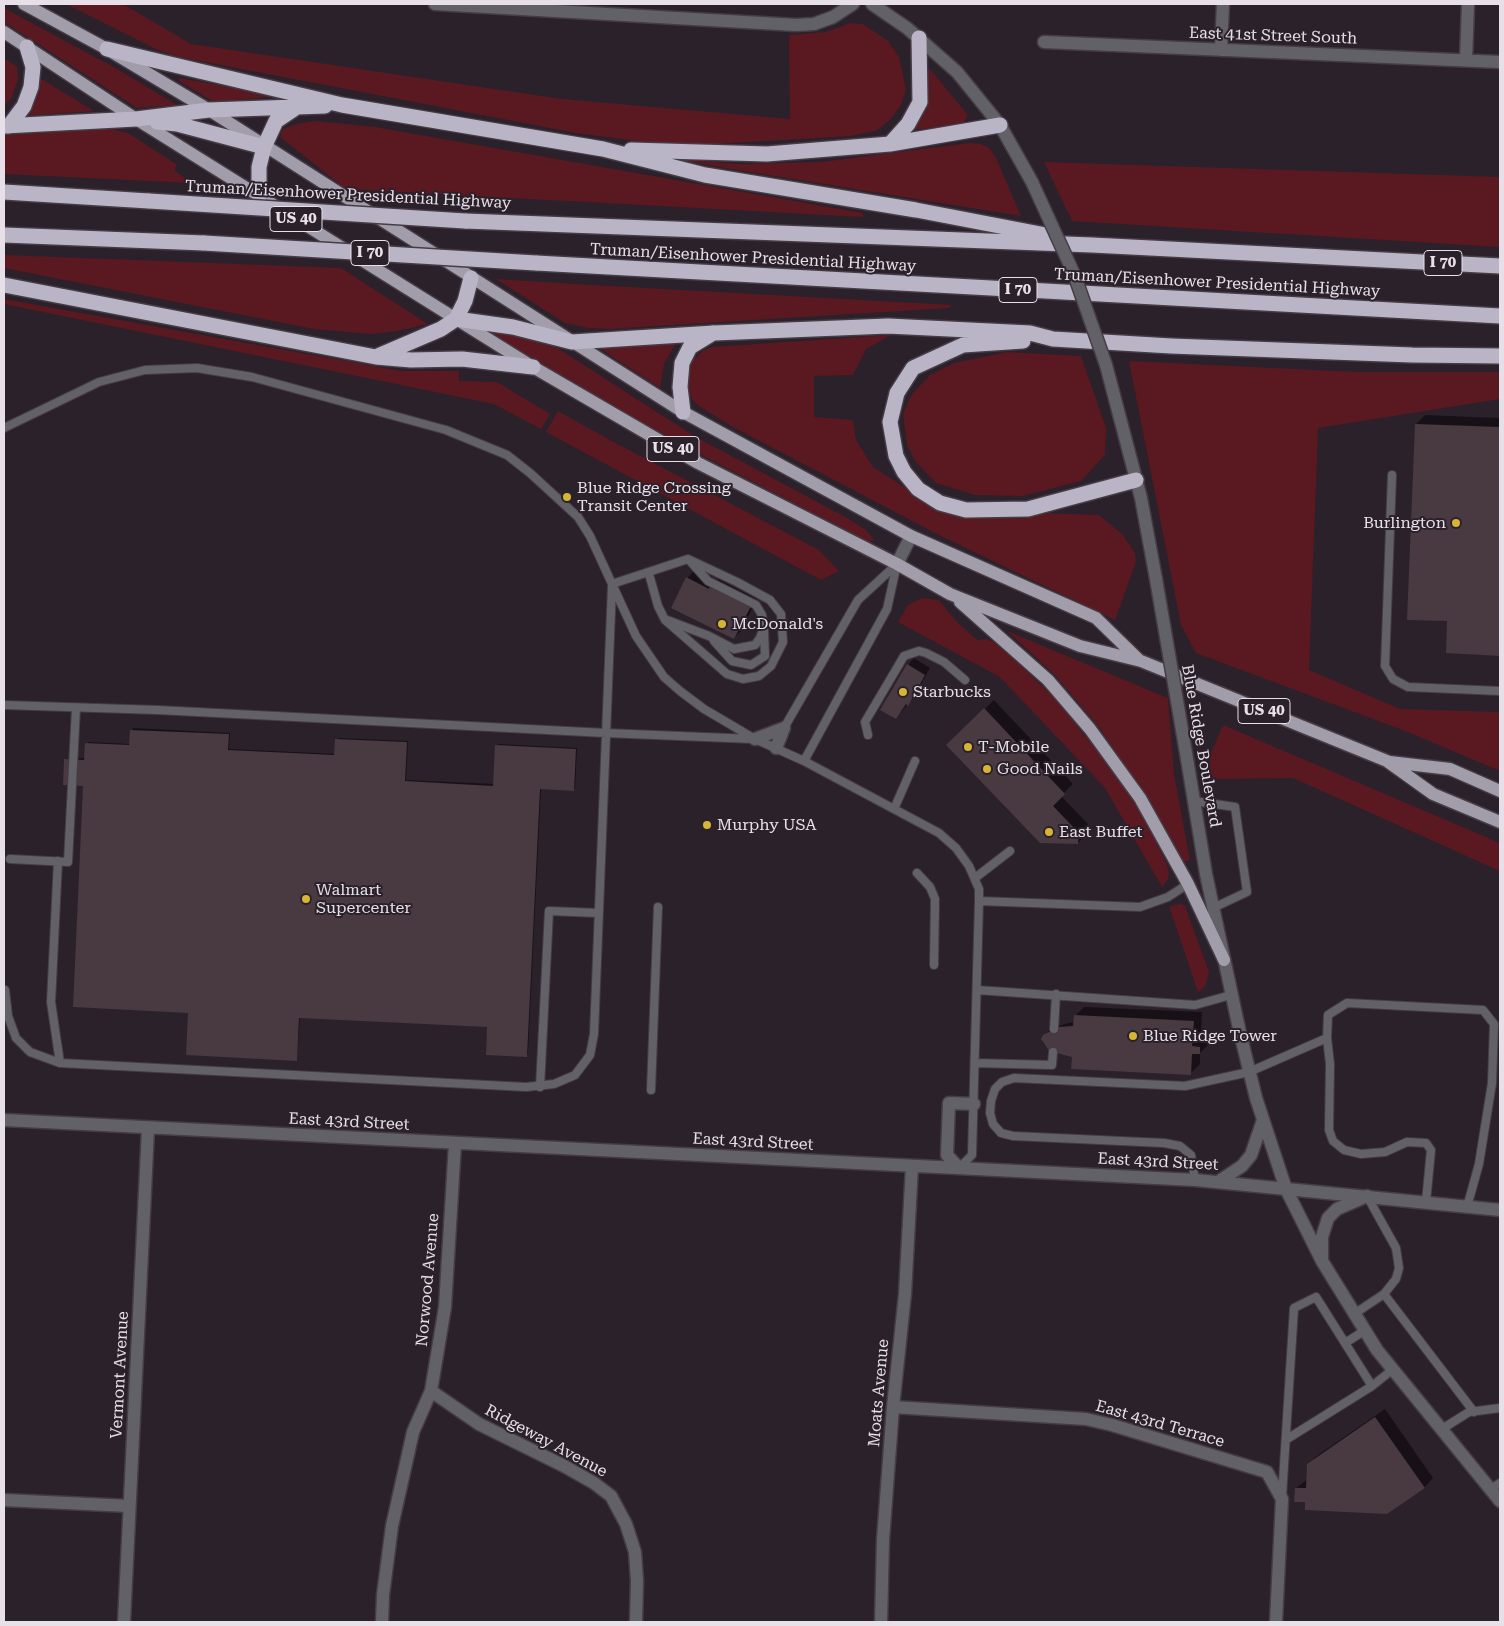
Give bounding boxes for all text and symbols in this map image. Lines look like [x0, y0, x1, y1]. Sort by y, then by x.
street label: East 41st Street South [1189, 23, 1357, 49]
street label: Truman/Eisenhower Presidential Highway [184, 177, 512, 213]
road number: US 40 [270, 206, 322, 232]
road number: I 70 [351, 240, 389, 266]
street label: Truman/Eisenhower Presidential Highway [589, 240, 917, 276]
road number: I 70 [1424, 250, 1462, 276]
street label: Truman/Eisenhower Presidential Highway [1053, 265, 1381, 301]
road number: I 70 [999, 278, 1037, 302]
road number: US 40 [647, 436, 699, 462]
place label: Blue Ridge Crossing Transit Center [577, 478, 731, 516]
marker: Blue Ridge Crossing Transit Center [561, 491, 573, 503]
place label: Burlington [1363, 513, 1446, 533]
marker: Burlington [1450, 517, 1462, 529]
place label: McDonald's [732, 614, 823, 634]
marker: McDonald's [716, 618, 728, 630]
street label: Blue Ridge Boulevard [1177, 663, 1225, 829]
place label: Starbucks [913, 682, 991, 702]
marker: Starbucks [897, 686, 909, 698]
road number: US 40 [1238, 698, 1290, 724]
place label: T-Mobile [978, 737, 1049, 757]
marker: T-Mobile [962, 741, 974, 753]
place label: Good Nails [997, 759, 1083, 779]
marker: Good Nails [981, 763, 993, 775]
place label: Murphy USA [717, 815, 817, 835]
marker: Murphy USA [701, 819, 713, 831]
place label: East Buffet [1059, 822, 1142, 842]
marker: East Buffet [1043, 826, 1055, 838]
place label: Walmart Supercenter [316, 880, 411, 918]
marker: Walmart Supercenter [300, 893, 312, 905]
place label: Blue Ridge Tower [1143, 1026, 1277, 1046]
marker: Blue Ridge Tower [1127, 1030, 1139, 1042]
street label: East 43rd Street [288, 1109, 410, 1135]
street label: East 43rd Street [692, 1129, 814, 1155]
street label: East 43rd Street [1097, 1149, 1219, 1175]
street label: Norwood Avenue [413, 1213, 443, 1347]
street label: Vermont Avenue [107, 1311, 133, 1439]
street label: Moats Avenue [865, 1338, 893, 1448]
street label: East 43rd Terrace [1093, 1396, 1227, 1452]
street label: Ridgeway Avenue [481, 1401, 611, 1481]

